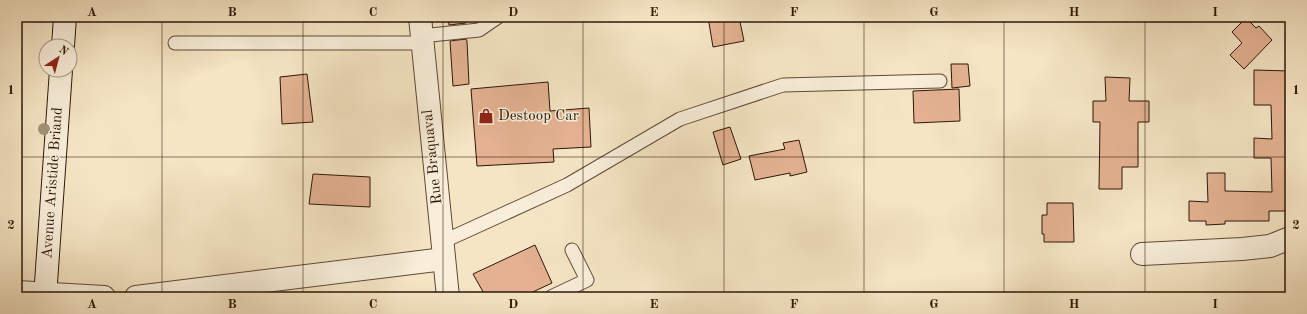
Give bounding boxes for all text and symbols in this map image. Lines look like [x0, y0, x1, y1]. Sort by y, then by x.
text: A [87, 6, 97, 19]
text: B [227, 6, 237, 19]
text: C [369, 6, 377, 19]
text: D [508, 6, 518, 19]
text: E [650, 6, 659, 19]
text: F [790, 6, 799, 19]
text: G [929, 6, 939, 19]
text: H [1069, 6, 1080, 19]
text: I [1212, 6, 1218, 19]
north arrow [38, 38, 78, 78]
text: N [56, 44, 70, 58]
text: 1 [7, 84, 15, 97]
text: 1 [1292, 84, 1300, 97]
street label: Avenue Aristide Briand [40, 106, 66, 259]
shop icon: Destoop Car [477, 107, 495, 125]
street label: Rue Braquaval [421, 109, 445, 205]
place label: Destoop Car [498, 109, 579, 124]
text: 2 [7, 219, 15, 232]
text: 2 [1292, 219, 1300, 232]
text: A [87, 298, 97, 311]
text: B [227, 298, 237, 311]
text: C [369, 298, 377, 311]
text: D [508, 298, 518, 311]
text: E [650, 298, 659, 311]
text: F [790, 298, 799, 311]
text: G [929, 298, 939, 311]
text: H [1069, 298, 1080, 311]
text: I [1212, 298, 1218, 311]

